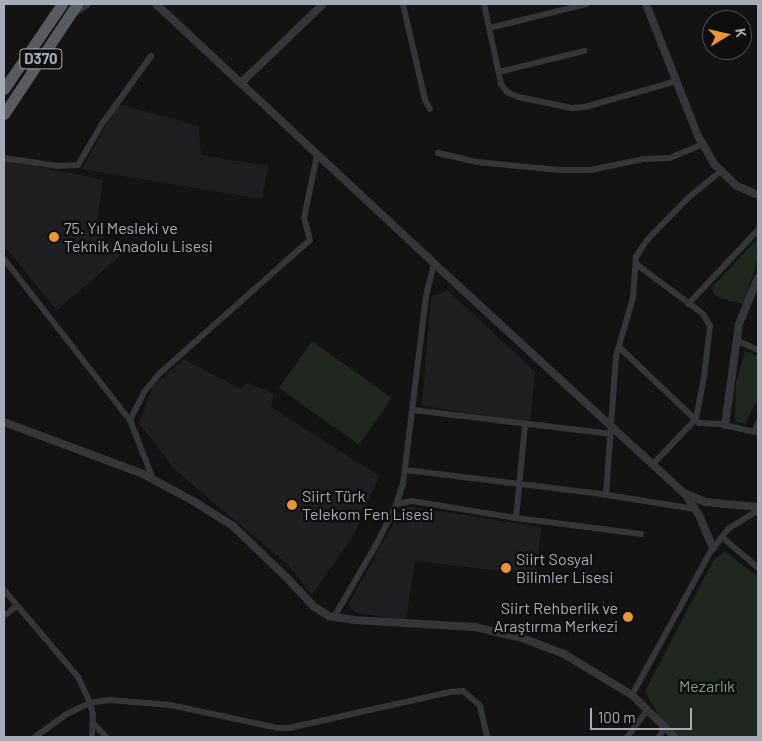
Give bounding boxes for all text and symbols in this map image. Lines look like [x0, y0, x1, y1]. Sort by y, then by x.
north arrow [702, 10, 752, 60]
text: K [732, 27, 750, 38]
road number: D370 [18, 46, 64, 72]
place label: 75. Yıl Mesleki ve Teknik Anadolu Lisesi [64, 218, 213, 256]
marker: 75. Yıl Mesleki ve Teknik Anadolu Lisesi [48, 231, 60, 243]
place label: Siirt Türk Telekom Fen Lisesi [302, 486, 433, 524]
marker: Siirt Türk Telekom Fen Lisesi [286, 499, 298, 511]
place label: Siirt Sosyal Bilimler Lisesi [516, 549, 613, 587]
marker: Siirt Sosyal Bilimler Lisesi [500, 562, 512, 574]
place label: Siirt Rehberlik ve Araştırma Merkezi [494, 598, 618, 636]
marker: Siirt Rehberlik ve Araştırma Merkezi [622, 611, 634, 623]
park label: Mezarlık [679, 676, 735, 696]
scale bar [592, 698, 694, 730]
text: 100 m [598, 708, 636, 726]

